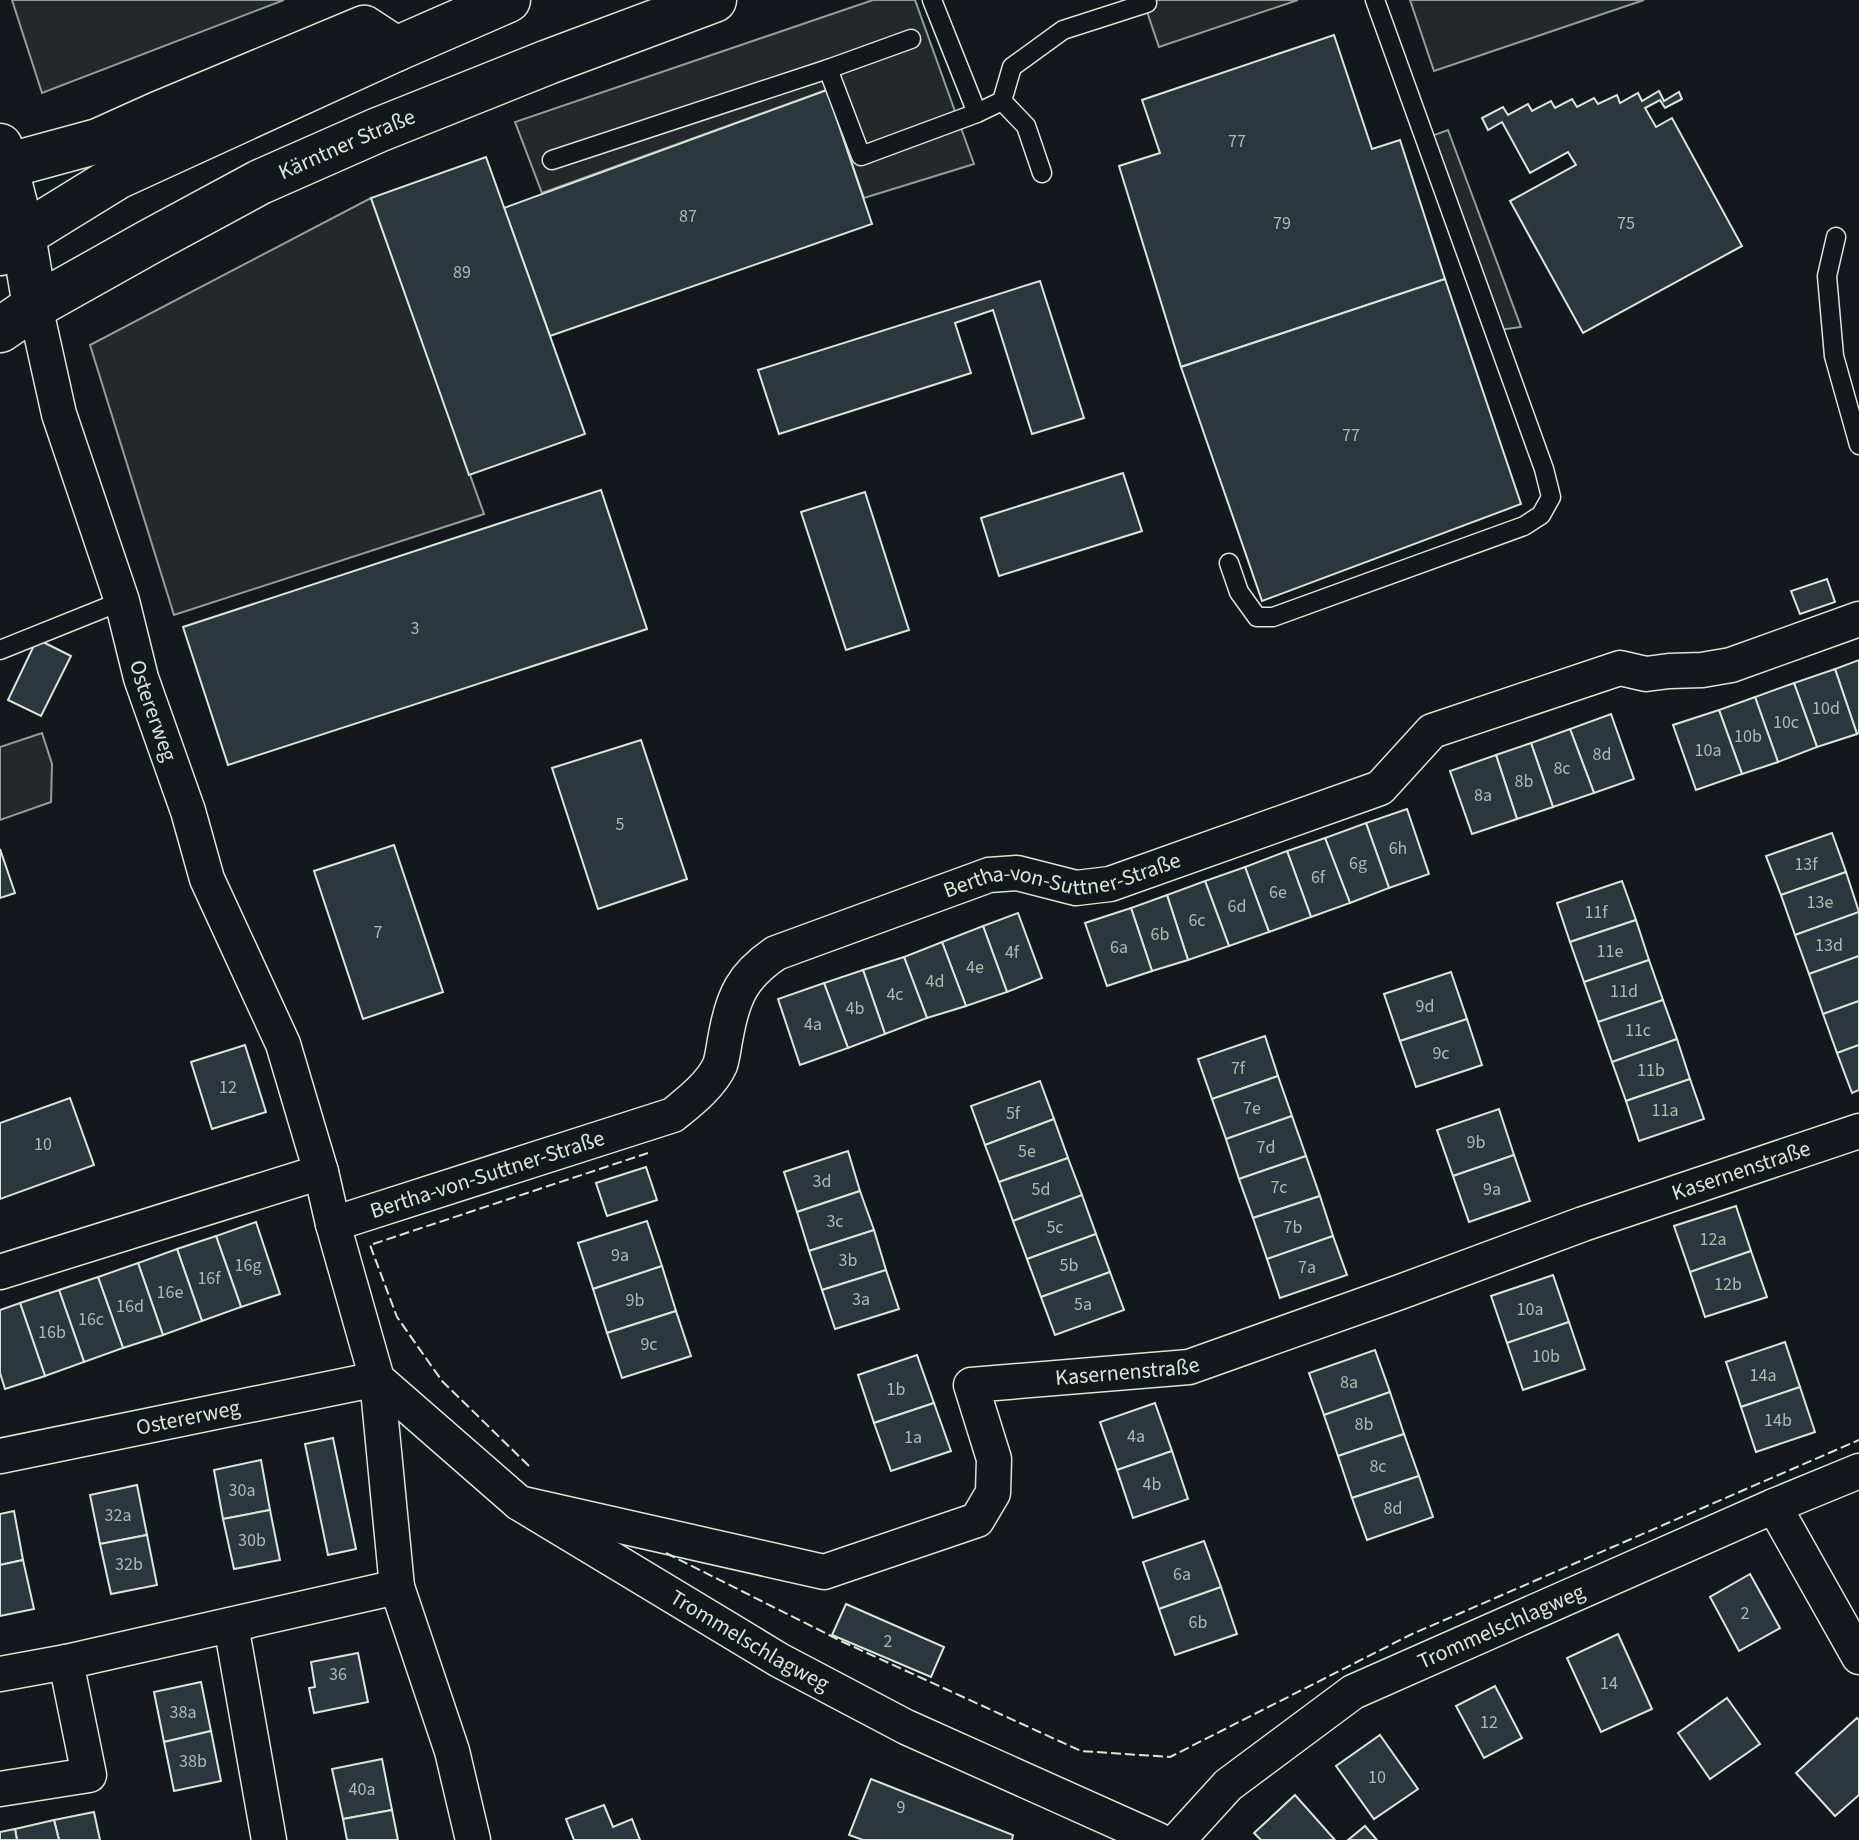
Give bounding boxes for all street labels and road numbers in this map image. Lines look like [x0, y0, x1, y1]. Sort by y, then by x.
street label: Kärntner Straße [273, 101, 420, 188]
street label: Ostererweg [121, 657, 185, 766]
street label: Bertha-von-Suttner-Straße [939, 844, 1185, 906]
street label: Bertha-von-Suttner-Straße [366, 1122, 609, 1227]
street label: Kasernenstraße [1668, 1132, 1815, 1209]
street label: Kasernenstraße [1054, 1348, 1204, 1394]
street label: Ostererweg [133, 1391, 243, 1444]
street label: Trommelschlagweg [1412, 1576, 1590, 1678]
street label: Trommelschlagweg [664, 1582, 835, 1700]

